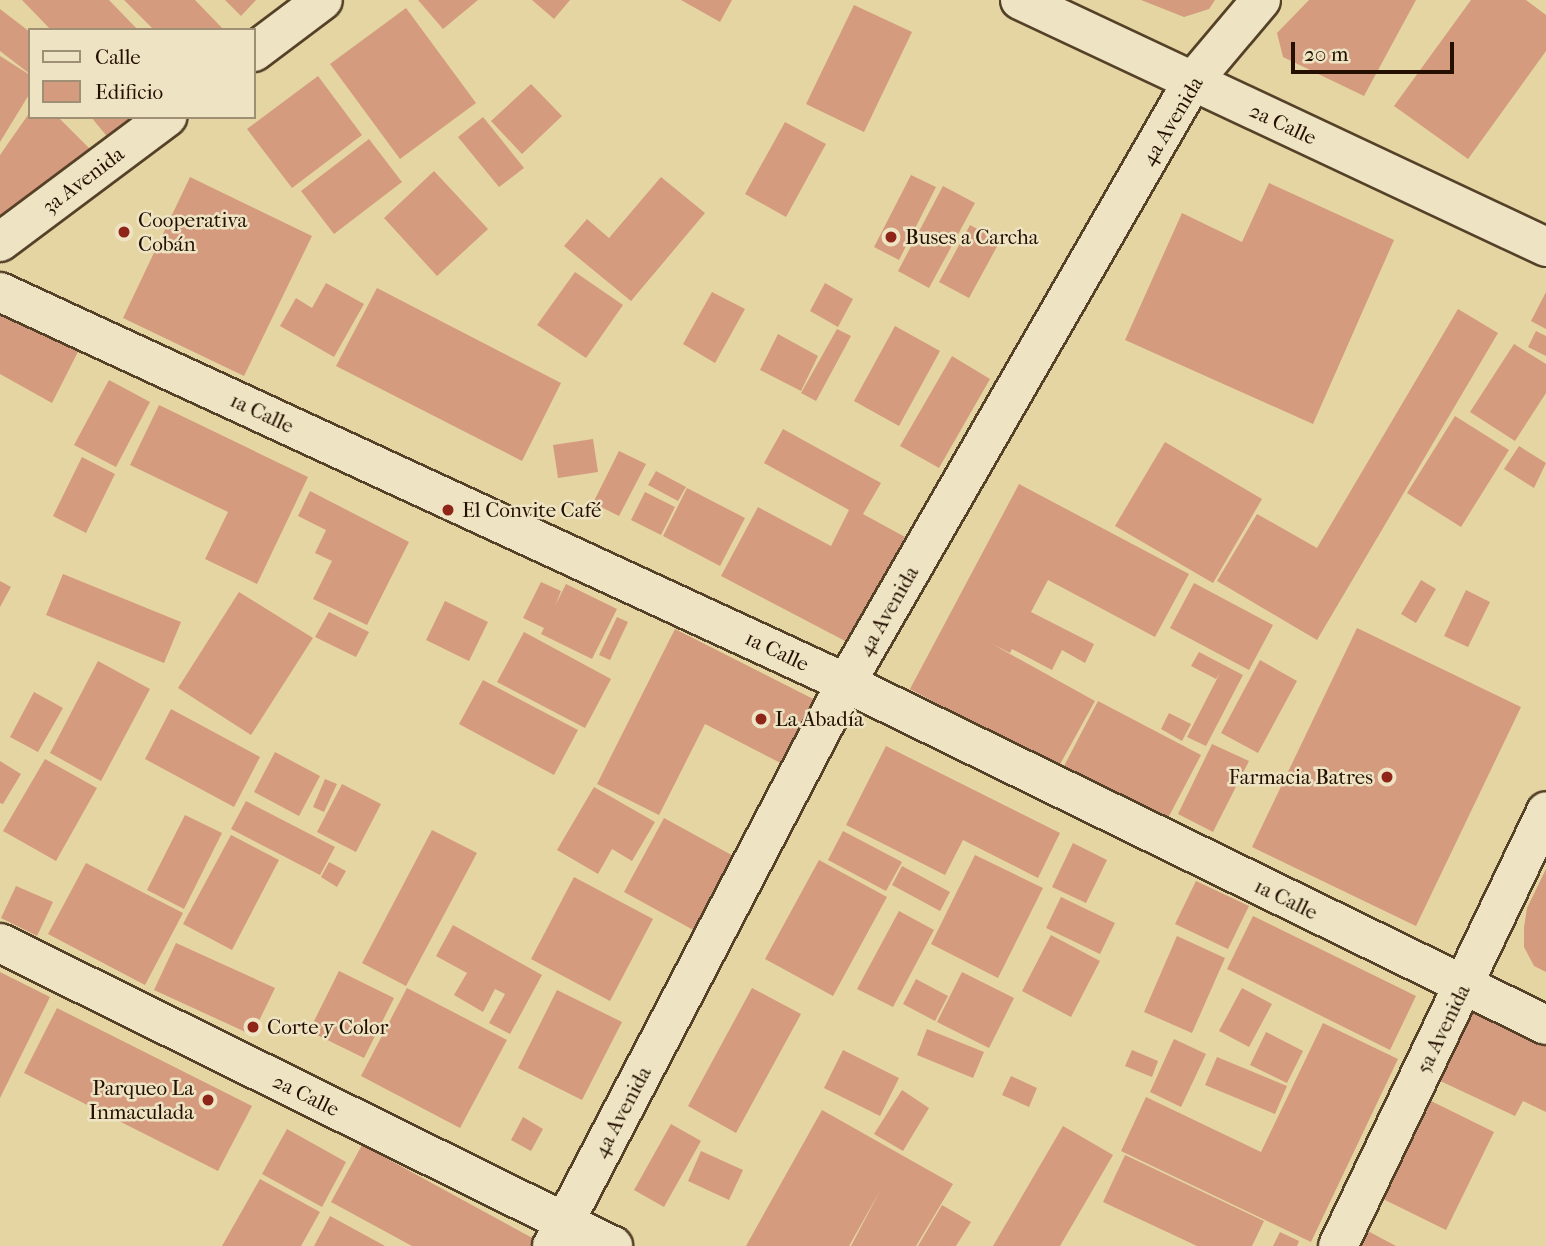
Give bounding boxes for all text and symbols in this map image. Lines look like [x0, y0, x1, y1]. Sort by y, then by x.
legend [28, 28, 256, 119]
scale bar [1294, 28, 1457, 72]
text: 20 m [1304, 42, 1348, 66]
text: Calle [95, 45, 141, 69]
street label: 4a Avenida [1136, 72, 1208, 170]
text: Edificio [95, 80, 163, 104]
street label: 2a Calle [1246, 98, 1320, 150]
street label: 3a Avenida [37, 141, 129, 219]
place label: Cooperativa Cobán [138, 207, 247, 257]
marker: Cooperativa Cobán [116, 224, 132, 240]
place label: Buses a Carcha [905, 224, 1039, 250]
marker: Buses a Carcha [883, 229, 899, 245]
street label: 1a Calle [226, 387, 298, 439]
place label: El Convite Café [462, 497, 601, 523]
marker: El Convite Café [440, 502, 456, 518]
street label: 4a Avenida [852, 562, 924, 660]
street label: 1a Calle [741, 625, 813, 677]
place label: La Abadía [775, 706, 864, 732]
marker: La Abadía [753, 711, 769, 727]
place label: Farmacia Batres [1229, 764, 1373, 790]
marker: Farmacia Batres [1379, 769, 1395, 785]
street label: 1a Calle [1250, 873, 1322, 925]
street label: 5a Avenida [1411, 980, 1475, 1078]
place label: Corte y Color [267, 1014, 388, 1040]
marker: Corte y Color [245, 1019, 261, 1035]
street label: 4a Avenida [587, 1062, 657, 1162]
street label: 2a Calle [269, 1068, 343, 1122]
place label: Parqueo La Inmaculada [89, 1075, 194, 1125]
marker: Parqueo La Inmaculada [200, 1092, 216, 1108]

